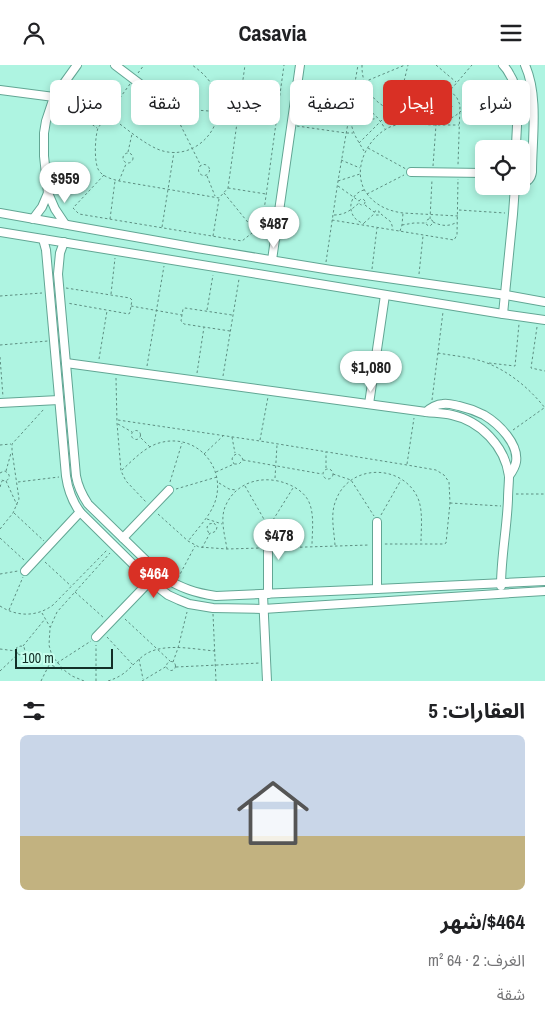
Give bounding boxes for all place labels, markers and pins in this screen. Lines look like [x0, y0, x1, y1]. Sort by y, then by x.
pin: $959 [35, 161, 95, 204]
pin: $487 [244, 207, 304, 249]
pin: $1,080 [330, 351, 412, 393]
pin: $478 [249, 519, 309, 561]
pin: $464 [124, 557, 184, 599]

